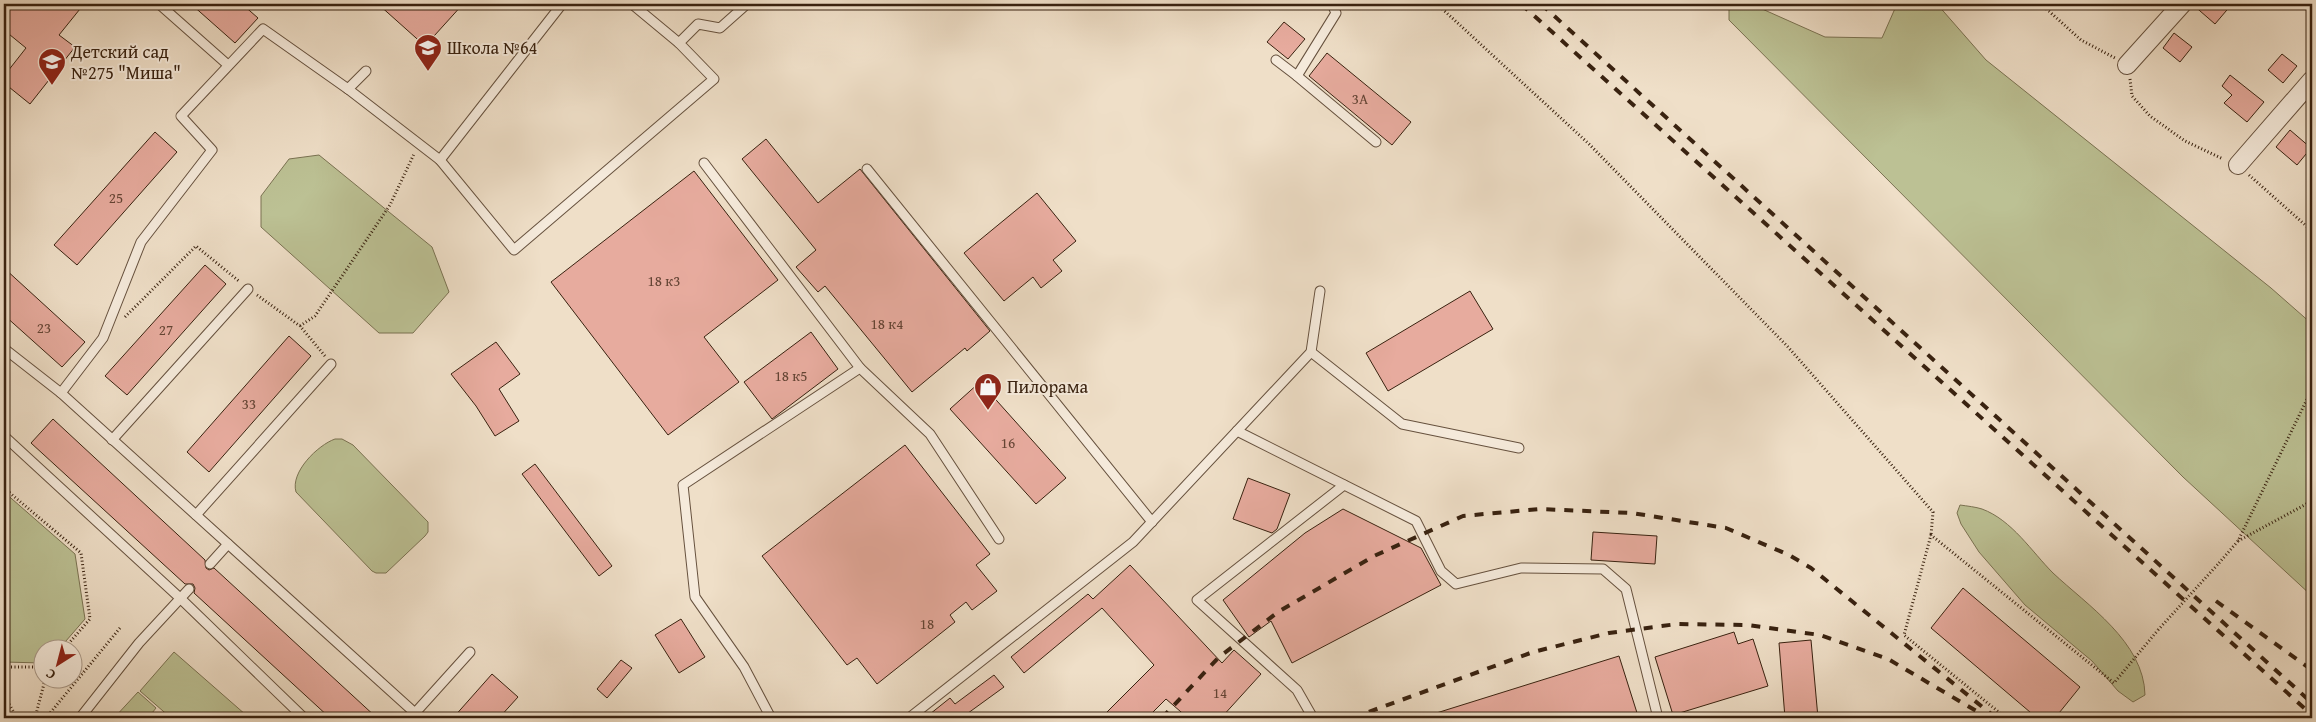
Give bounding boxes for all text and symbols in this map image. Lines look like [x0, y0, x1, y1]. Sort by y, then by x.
school or university icon: Школа №64 [413, 33, 443, 72]
place label: Школа №64 [447, 34, 537, 61]
place label: Детский сад №275 "Миша" [70, 38, 181, 86]
school or university icon: Детский сад №275 "Миша" [37, 47, 67, 86]
house number: 3А [1352, 88, 1368, 109]
house number: 25 [109, 187, 123, 208]
house number: 18 к3 [648, 270, 680, 291]
house number: 18 к4 [871, 313, 903, 334]
house number: 23 [37, 317, 51, 338]
house number: 27 [159, 319, 173, 340]
house number: 18 к5 [775, 365, 807, 386]
shop icon: Пилорама [973, 372, 1003, 411]
place label: Пилорама [1007, 373, 1089, 400]
house number: 33 [242, 393, 256, 414]
house number: 16 [1001, 432, 1015, 453]
house number: 18 [920, 613, 934, 634]
north arrow [32, 640, 82, 690]
text: С [41, 664, 59, 685]
house number: 14 [1213, 682, 1227, 703]

